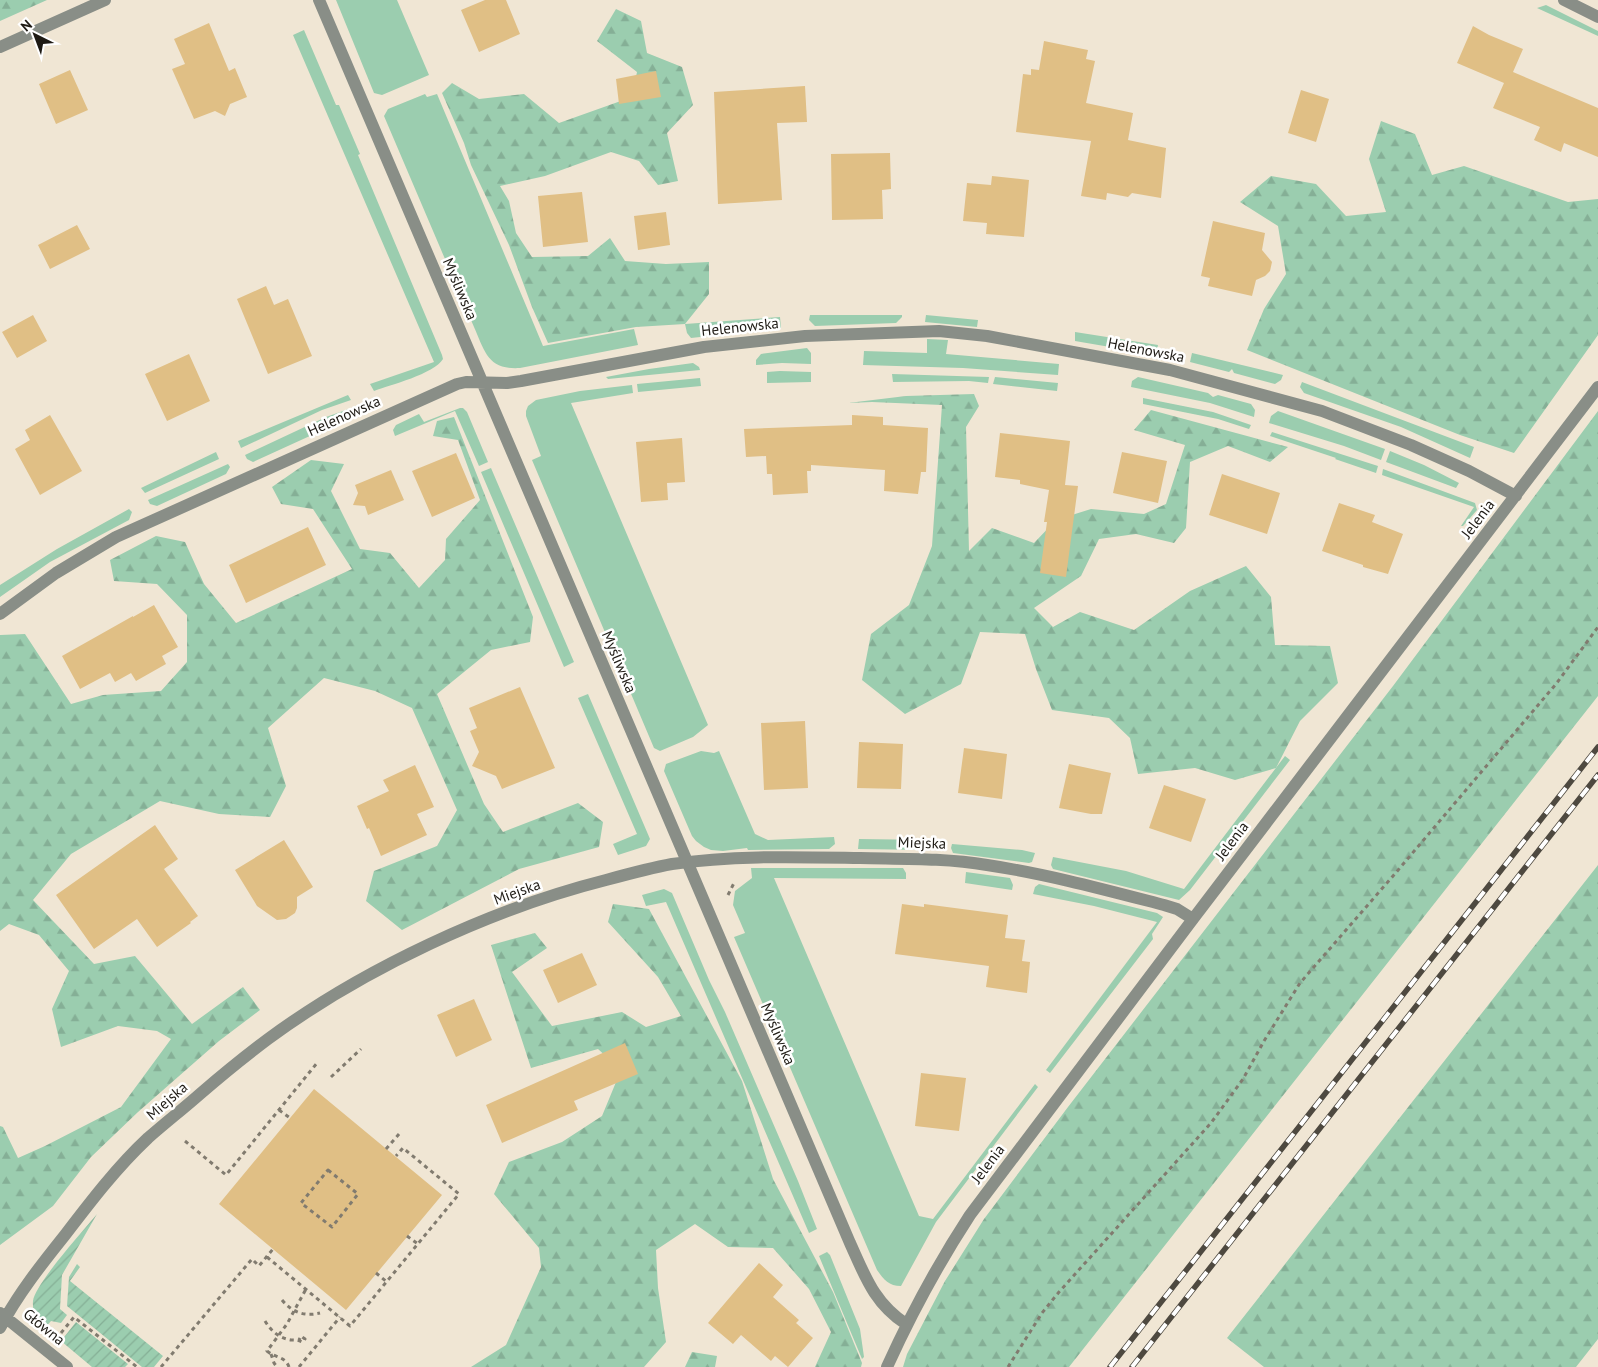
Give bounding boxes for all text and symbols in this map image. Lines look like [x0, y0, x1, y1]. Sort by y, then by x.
north arrow [10, 10, 60, 60]
text: N [17, 16, 36, 35]
street label: Myśliwska [439, 255, 482, 323]
street label: Helenowska [700, 313, 780, 340]
street label: Helenowska [1106, 333, 1186, 366]
street label: Helenowska [304, 391, 383, 440]
street label: Jelenia [1456, 496, 1498, 543]
street label: Myśliwska [598, 628, 641, 696]
street label: Jelenia [1210, 818, 1252, 865]
street label: Miejska [897, 832, 947, 853]
street label: Miejska [491, 874, 543, 909]
street label: Myśliwska [757, 1000, 800, 1068]
street label: Miejska [142, 1078, 191, 1124]
street label: Jelenia [966, 1141, 1008, 1188]
street label: Główna [20, 1304, 69, 1349]

